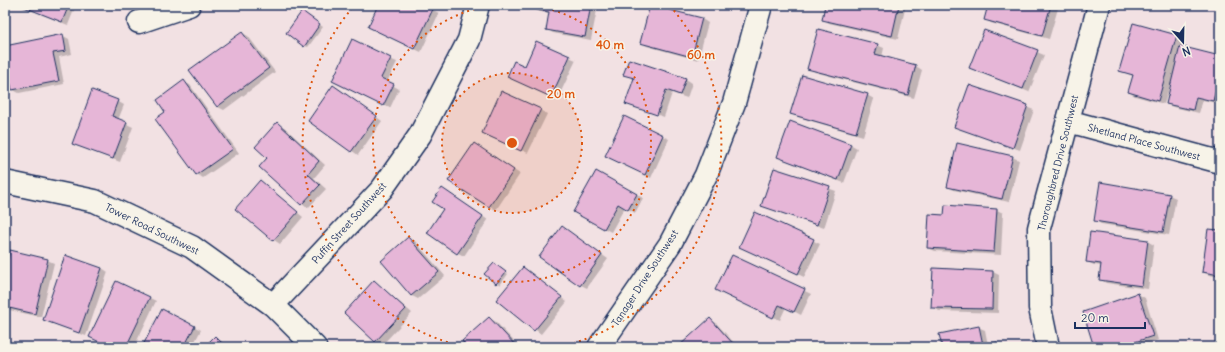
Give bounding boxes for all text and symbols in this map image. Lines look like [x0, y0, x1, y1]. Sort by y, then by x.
north arrow [1163, 22, 1203, 62]
text: 40 m [596, 37, 625, 52]
text: N [1180, 44, 1192, 59]
text: 60 m [687, 47, 716, 62]
text: 20 m [547, 86, 575, 101]
street label: Thoroughbred Drive Southwest [1035, 93, 1081, 232]
street label: Shetland Place Southwest [1086, 121, 1202, 163]
centre of rings [505, 136, 519, 150]
street label: Puffin Street Southwest [309, 179, 389, 266]
street label: Tower Road Southwest [103, 201, 202, 258]
street label: Tanager Drive Southwest [609, 227, 681, 329]
scale bar [1075, 304, 1145, 330]
text: 20 m [1081, 310, 1109, 325]

